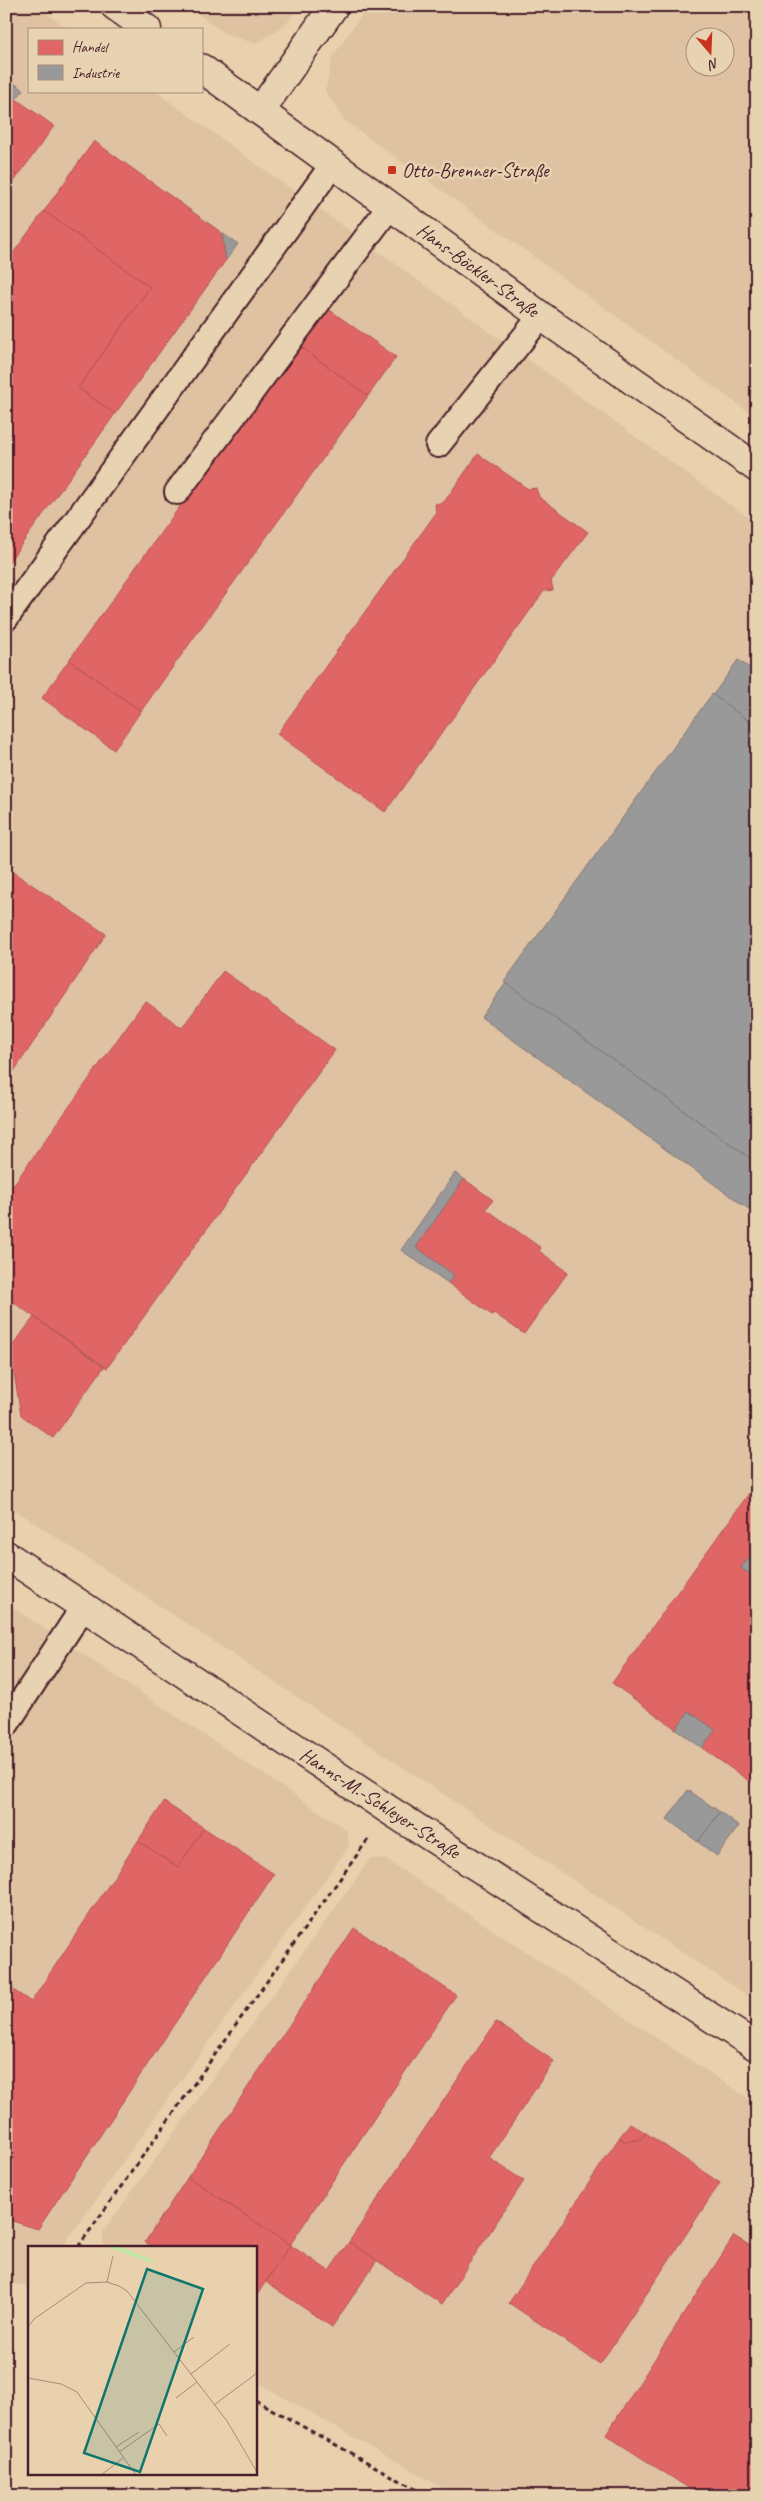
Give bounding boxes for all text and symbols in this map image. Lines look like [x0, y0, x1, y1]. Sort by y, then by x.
legend [28, 28, 202, 92]
north arrow [686, 28, 736, 78]
text: Handel [72, 38, 110, 57]
text: N [705, 54, 721, 74]
text: Industrie [72, 64, 120, 83]
place label: Otto-Brenner-Straße [402, 158, 550, 183]
marker: Otto-Brenner-Straße [386, 164, 398, 176]
street label: Hans-Böckler-Straße [412, 217, 545, 324]
street label: Hanns-M.-Schleyer-Straße [295, 1742, 466, 1865]
inset map [28, 2246, 256, 2474]

